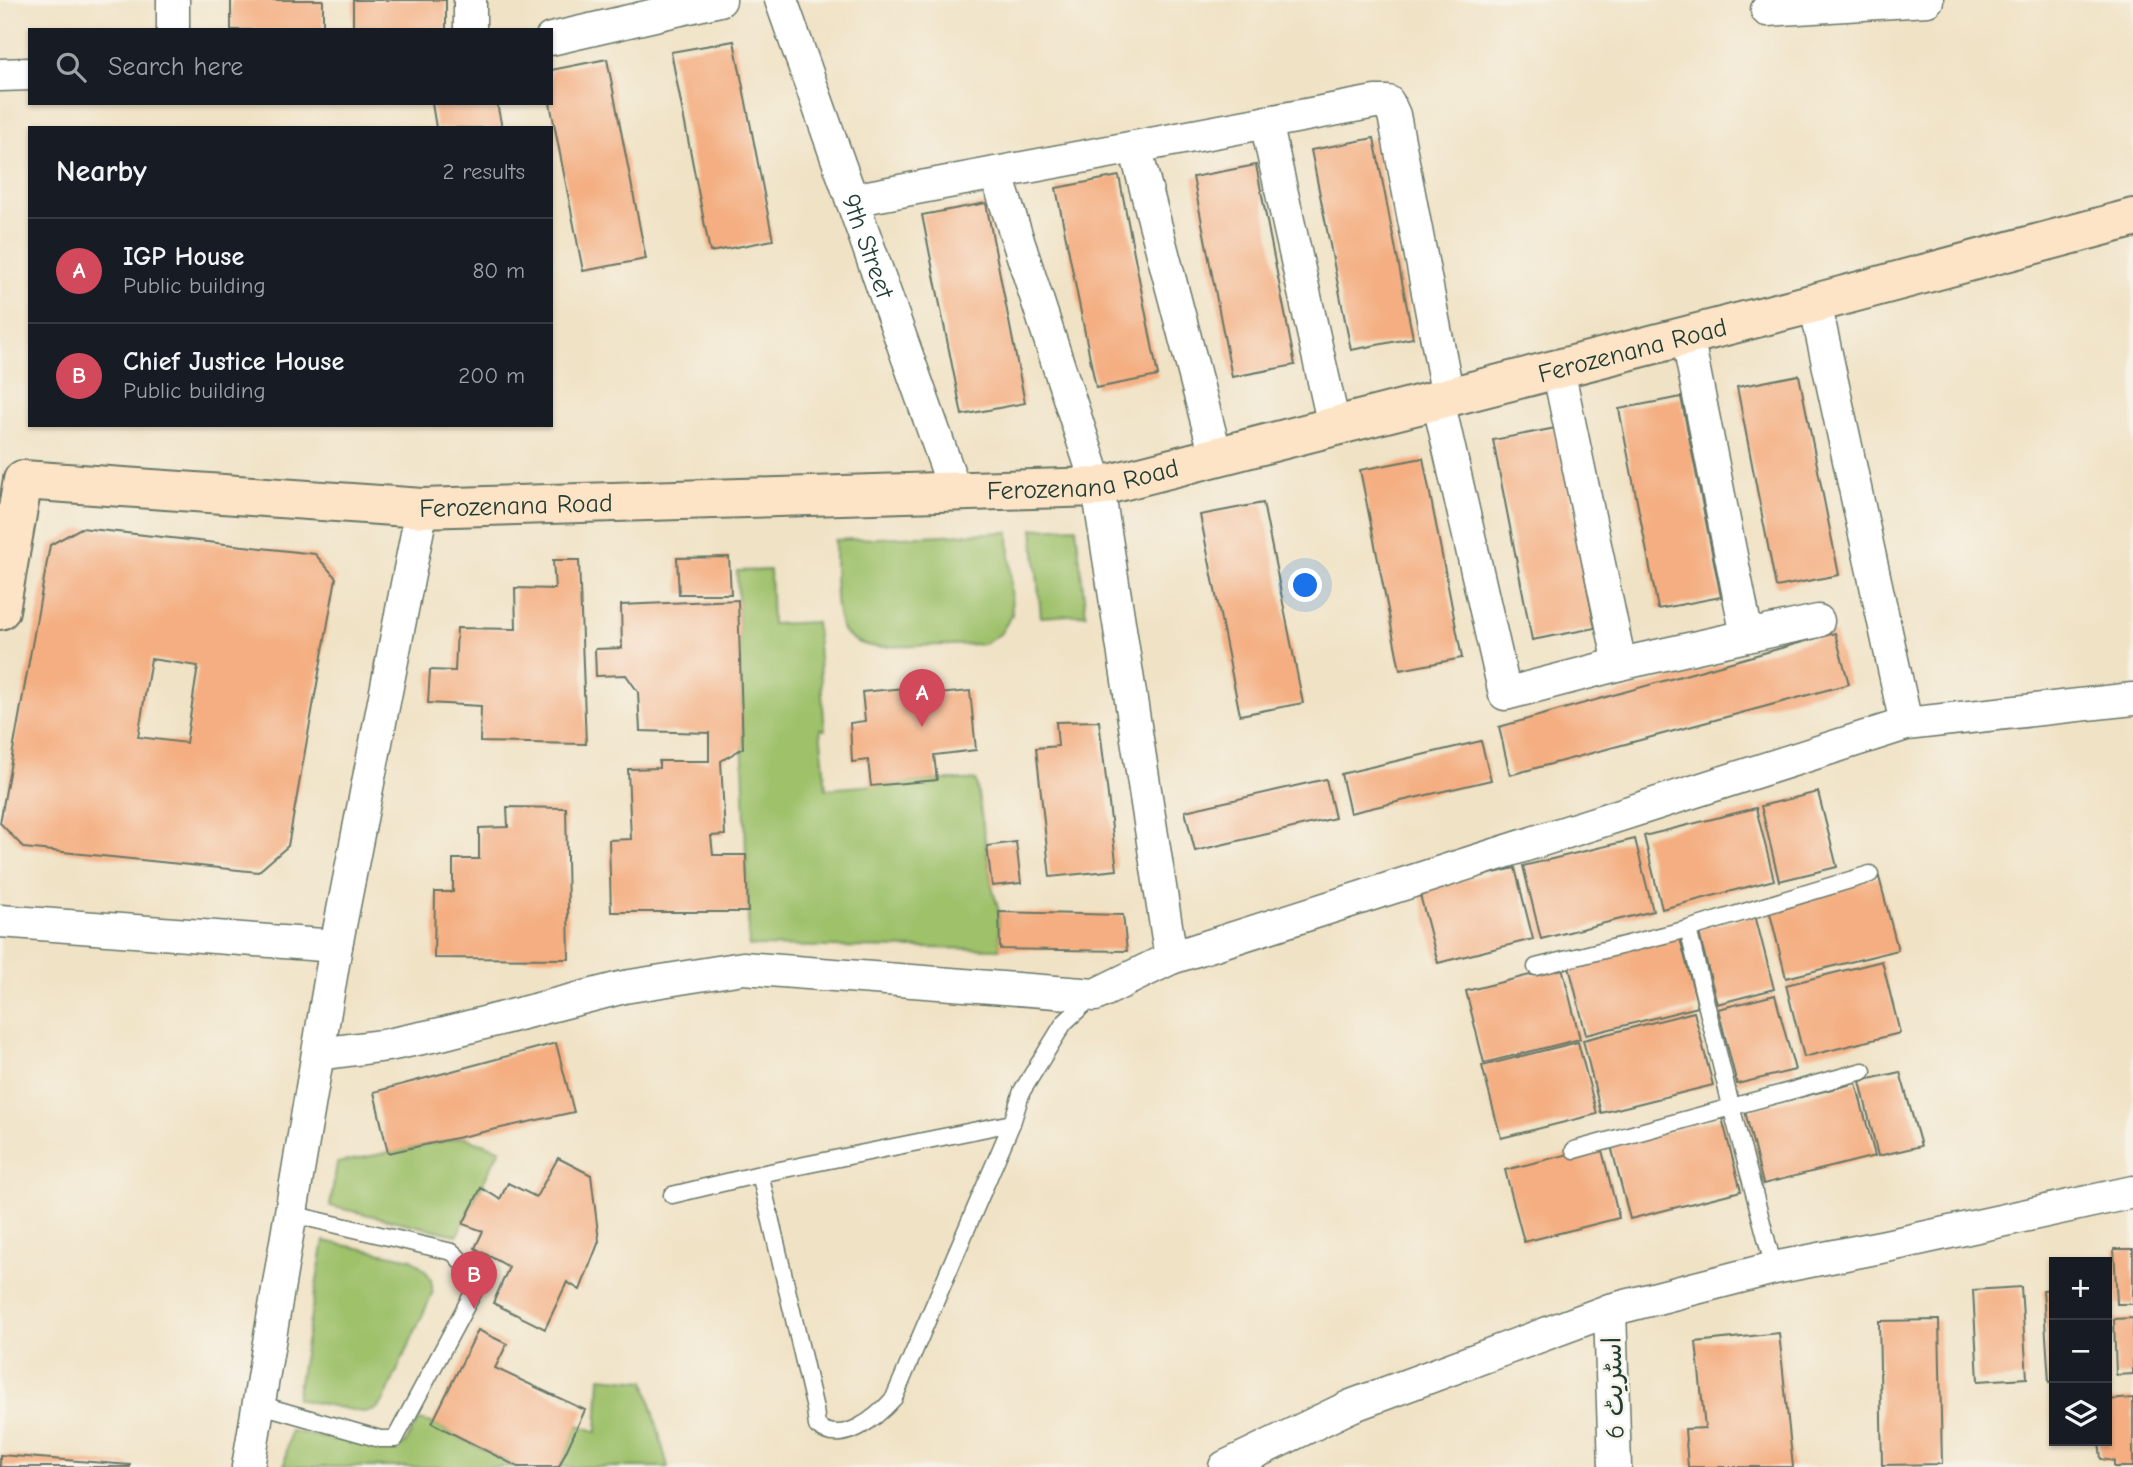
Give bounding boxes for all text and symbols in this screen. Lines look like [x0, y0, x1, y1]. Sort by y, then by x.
search box [28, 28, 553, 105]
icon: search [52, 48, 90, 86]
text: Search here [108, 52, 243, 82]
text: Nearby [56, 154, 147, 189]
text: 2 results [443, 158, 525, 185]
street label: 9th Street [835, 190, 900, 304]
text: IGP House [123, 242, 244, 272]
text: A [73, 257, 85, 284]
text: 80 m [472, 257, 525, 284]
text: Public building [123, 272, 266, 299]
street label: Ferozenana Road [1535, 312, 1730, 389]
text: Chief Justice House [123, 347, 344, 377]
text: B [72, 362, 86, 389]
text: 200 m [458, 362, 525, 389]
text: Public building [123, 377, 266, 404]
street label: Ferozenana Road [986, 453, 1182, 506]
street label: Ferozenana Road [419, 488, 613, 524]
your location [1288, 568, 1322, 602]
pin: A [899, 669, 945, 727]
pin: B [451, 1251, 497, 1309]
map controls [2049, 1257, 2112, 1446]
button: + [2049, 1257, 2112, 1320]
button: − [2049, 1320, 2112, 1383]
street label: اسٹریٹ 6 [1597, 1336, 1631, 1440]
button: layers [2049, 1383, 2112, 1446]

